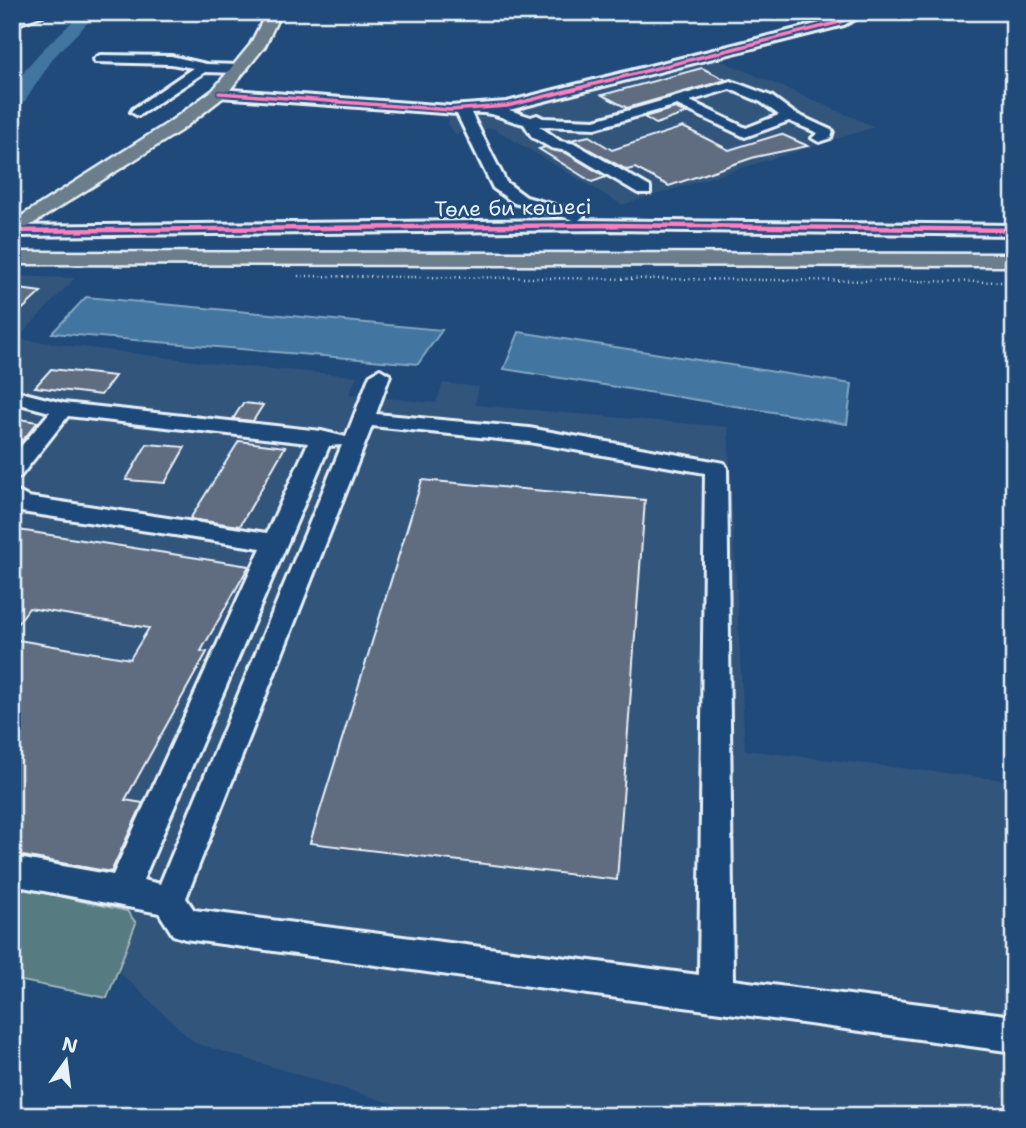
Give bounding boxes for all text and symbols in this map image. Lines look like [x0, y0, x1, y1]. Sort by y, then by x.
street label: Төле би көшесі [434, 193, 592, 223]
north arrow [32, 1026, 102, 1096]
text: N [60, 1031, 80, 1059]

